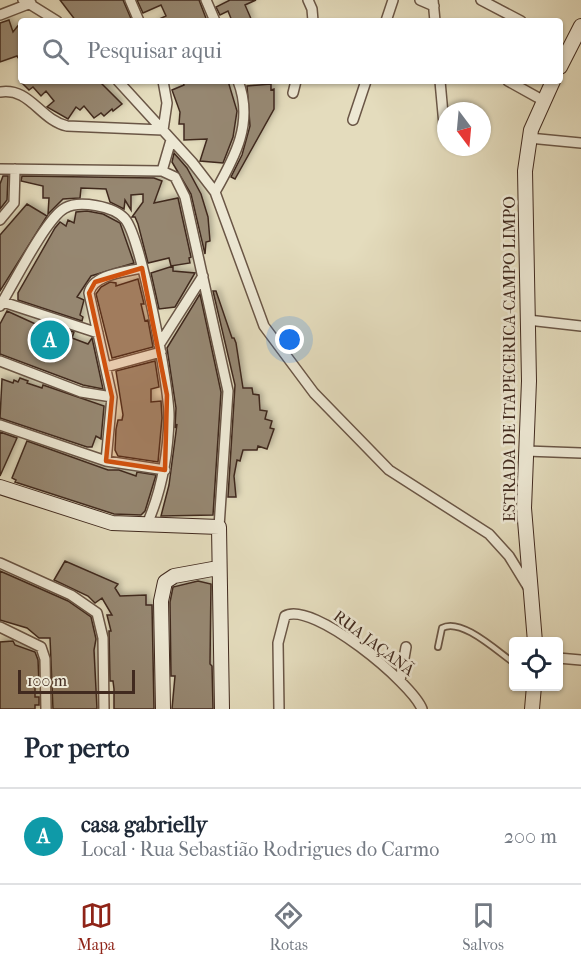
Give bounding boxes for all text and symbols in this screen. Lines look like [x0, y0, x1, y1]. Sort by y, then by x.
search box [18, 18, 563, 84]
icon: search [39, 35, 72, 68]
text: Pesquisar aqui [87, 38, 222, 64]
north arrow [437, 102, 491, 156]
street label: ESTRADA DE ITAPECERICA-CAMPO LIMPO [500, 196, 519, 522]
pin: A [31, 318, 70, 362]
your location [275, 325, 304, 354]
street label: RUA JAÇANÃ [329, 606, 419, 681]
map controls [509, 637, 563, 691]
button: locate [509, 637, 563, 691]
scale bar [18, 667, 135, 694]
text: 100 m [27, 671, 67, 690]
text: Por perto [24, 733, 129, 764]
text: casa gabrielly [81, 812, 207, 838]
text: A [37, 825, 50, 848]
text: 200 m [504, 825, 557, 848]
text: Local · Rua Sebastião Rodrigues do Carmo [81, 838, 439, 861]
tab: Mapa [77, 899, 115, 954]
tab: Rotas [270, 899, 308, 954]
tab: Salvos [462, 899, 504, 954]

